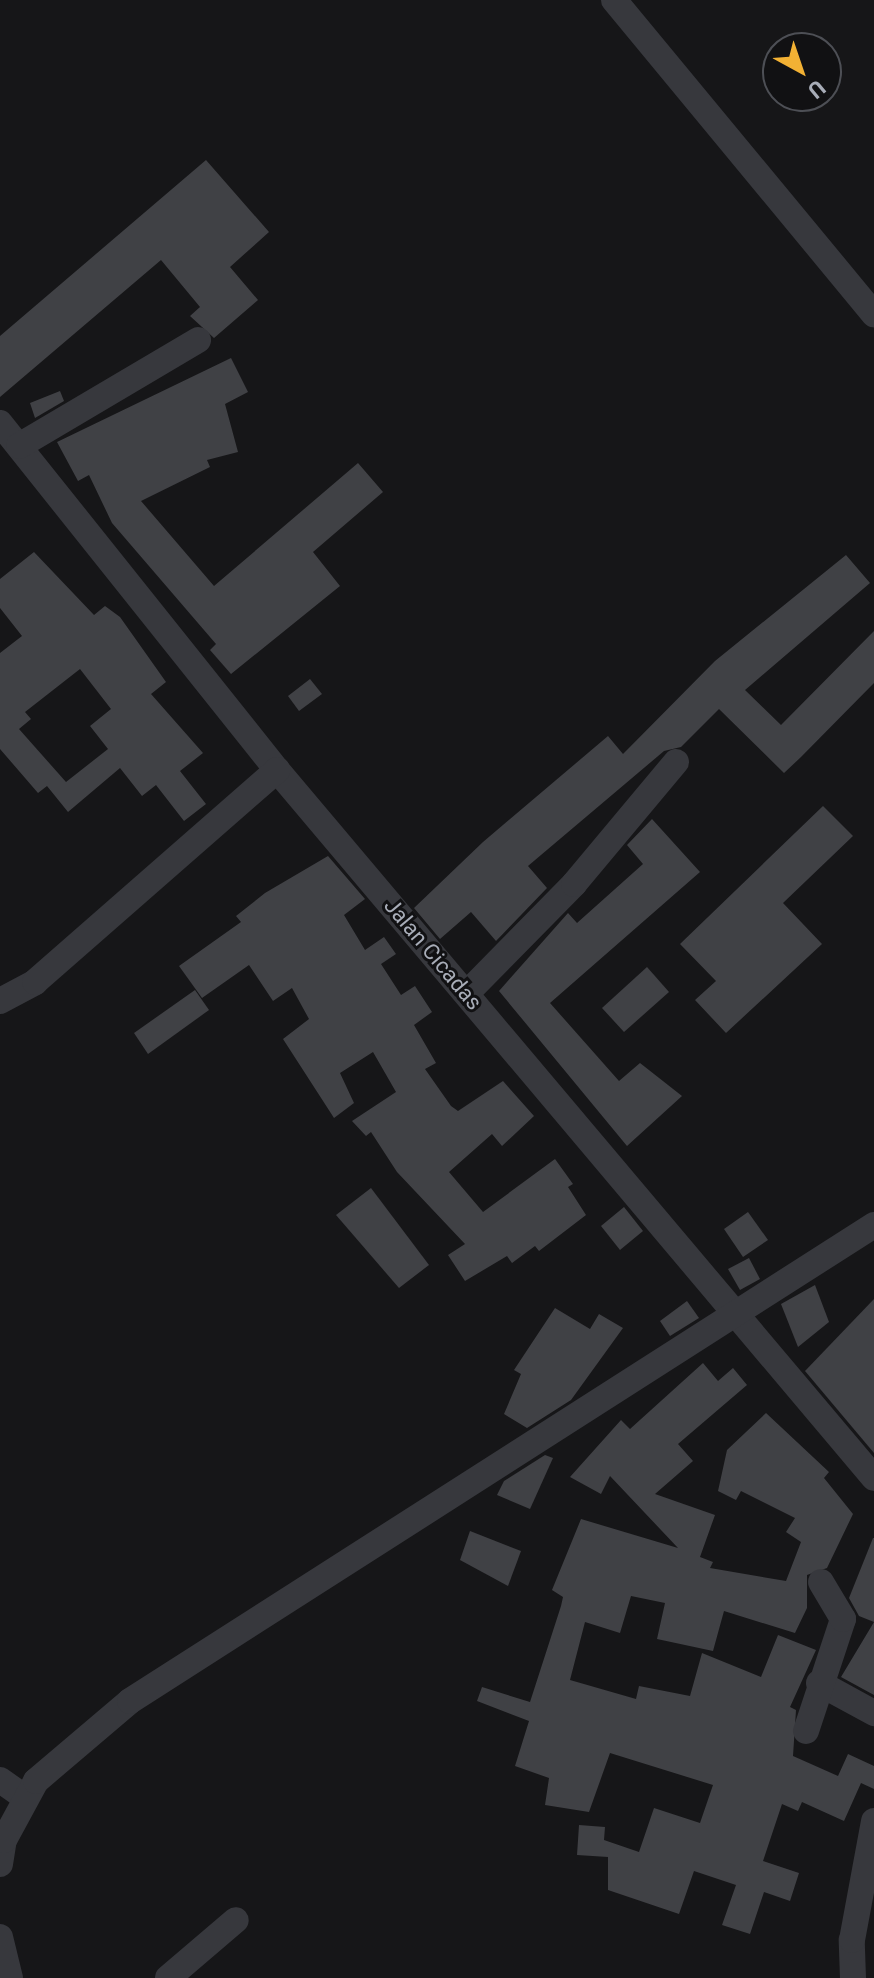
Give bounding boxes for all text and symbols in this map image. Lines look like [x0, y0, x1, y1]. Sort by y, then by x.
north arrow [762, 32, 842, 112]
text: U [803, 75, 830, 103]
street label: Jalan Cicadas [379, 893, 487, 1015]

